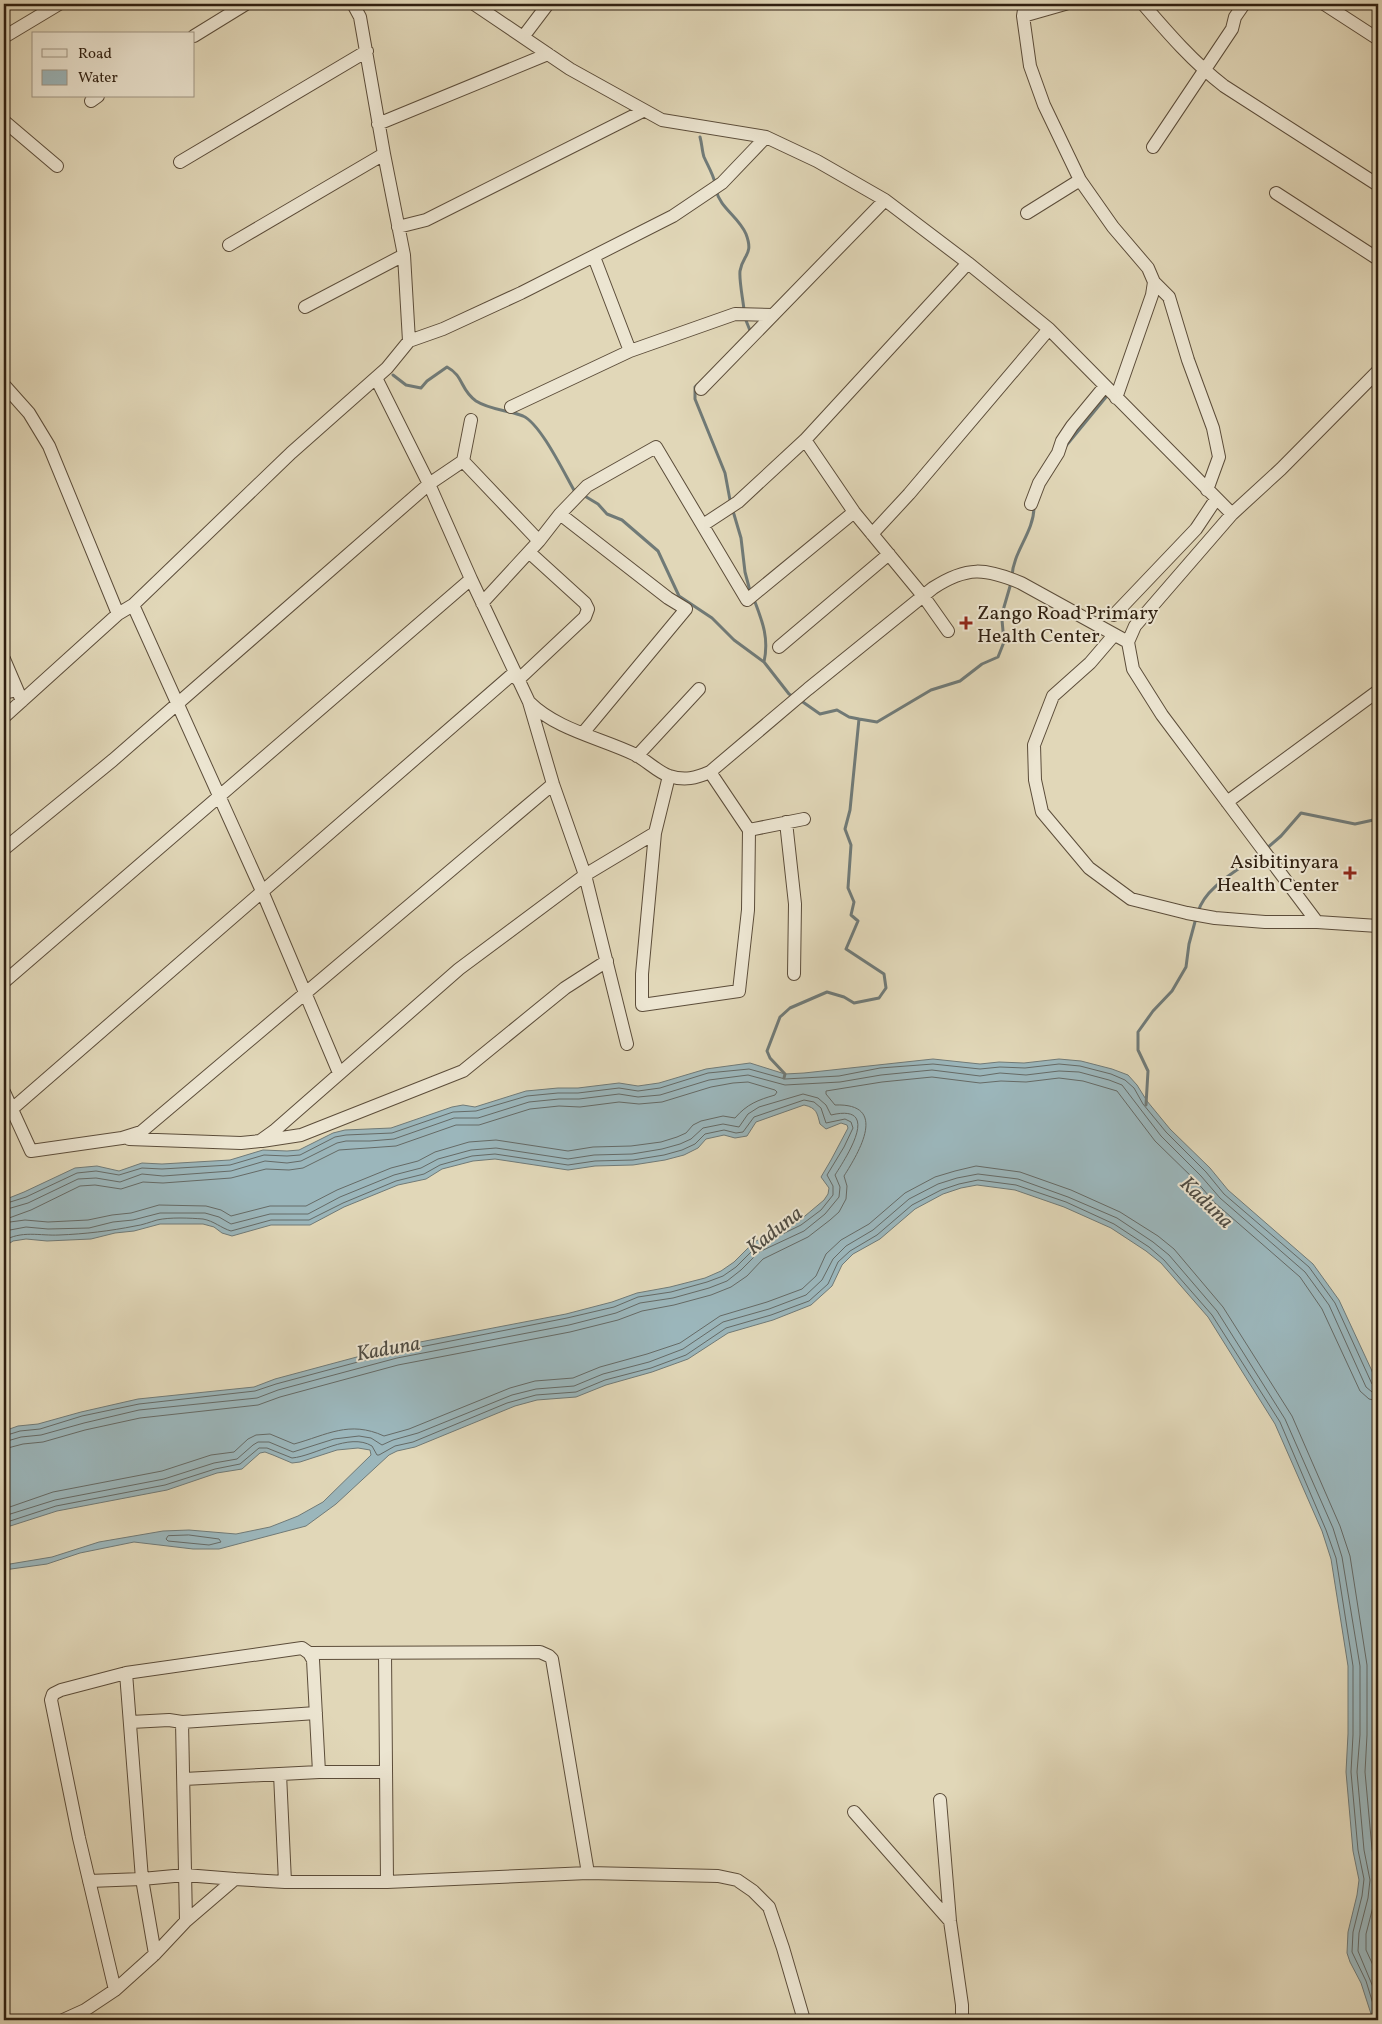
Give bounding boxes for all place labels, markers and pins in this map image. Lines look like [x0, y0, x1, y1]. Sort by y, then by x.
place label: Zango Road Primary Health Center [977, 600, 1159, 651]
marker: Zango Road Primary Health Center [959, 616, 973, 630]
place label: Asibitinyara Health Center [1216, 849, 1339, 900]
marker: Asibitinyara Health Center [1343, 866, 1357, 880]

